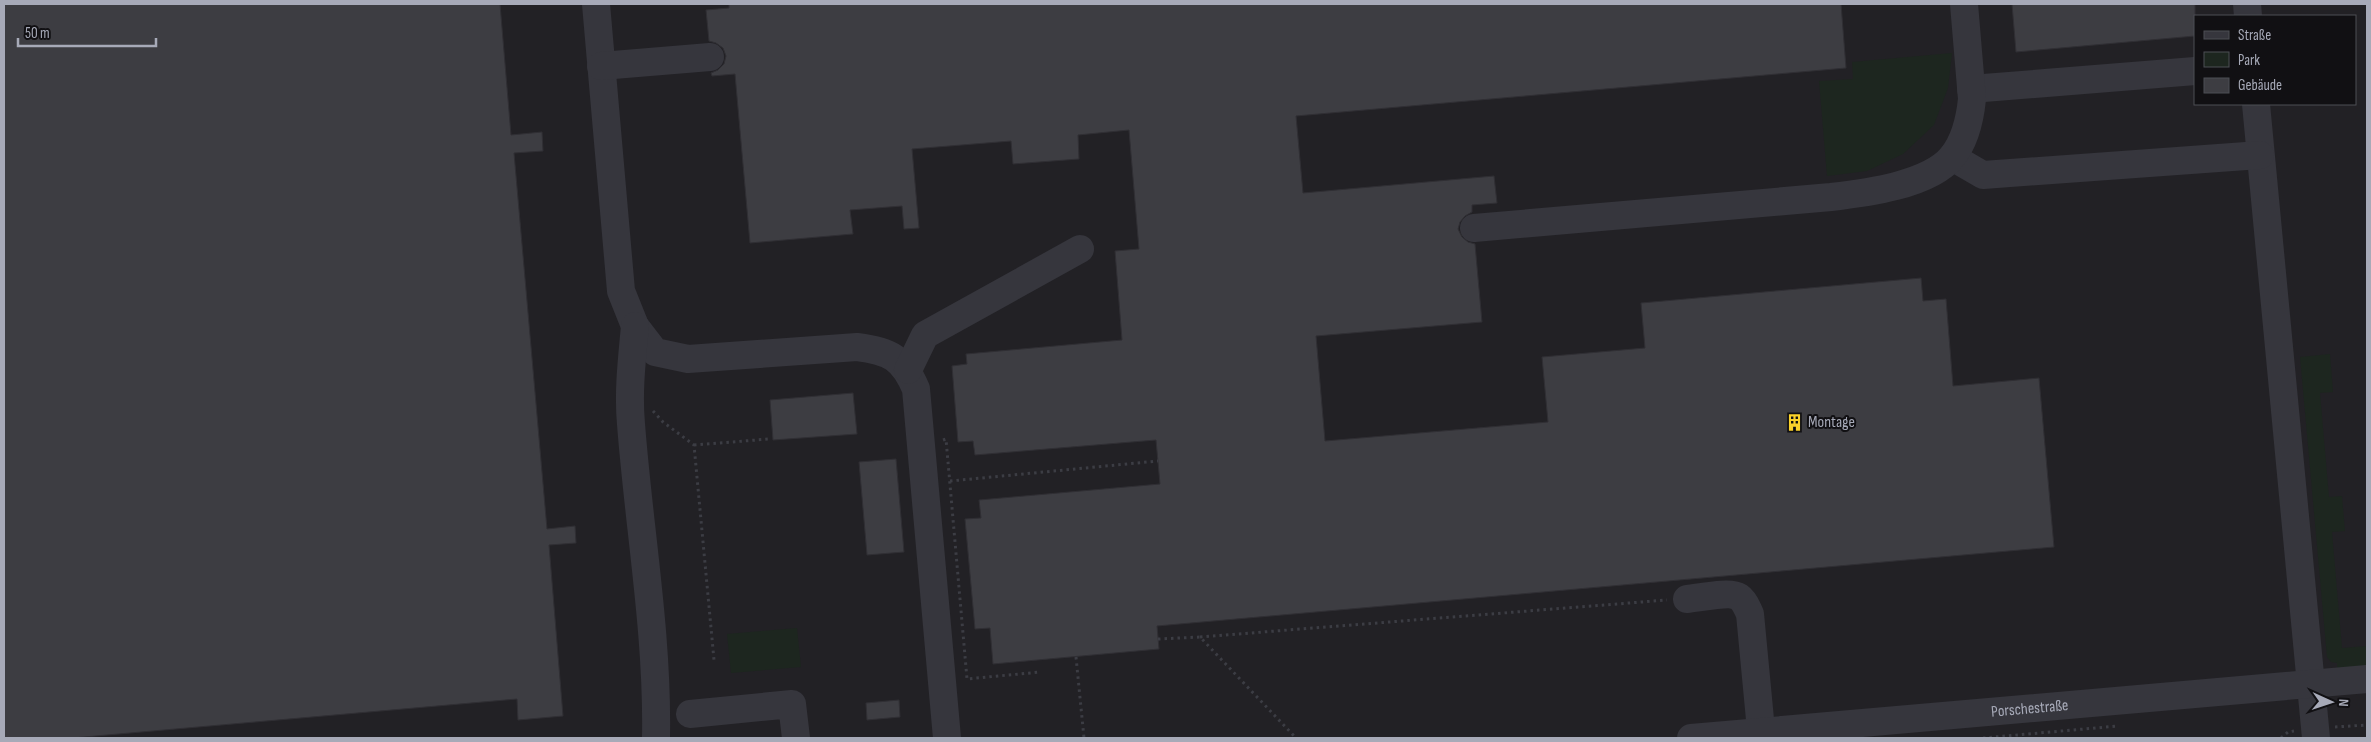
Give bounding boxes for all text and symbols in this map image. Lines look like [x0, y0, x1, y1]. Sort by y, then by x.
scale bar [18, 15, 155, 47]
legend [2194, 15, 2356, 105]
text: 50 m [25, 24, 50, 43]
text: Straße [2238, 26, 2271, 45]
text: Park [2238, 51, 2260, 70]
text: Gebäude [2238, 76, 2282, 95]
building icon: Montage [1784, 412, 1804, 432]
place label: Montage [1808, 413, 1855, 432]
north arrow [2306, 677, 2356, 727]
street label: Porschestraße [1990, 696, 2069, 721]
text: N [2335, 698, 2352, 707]

